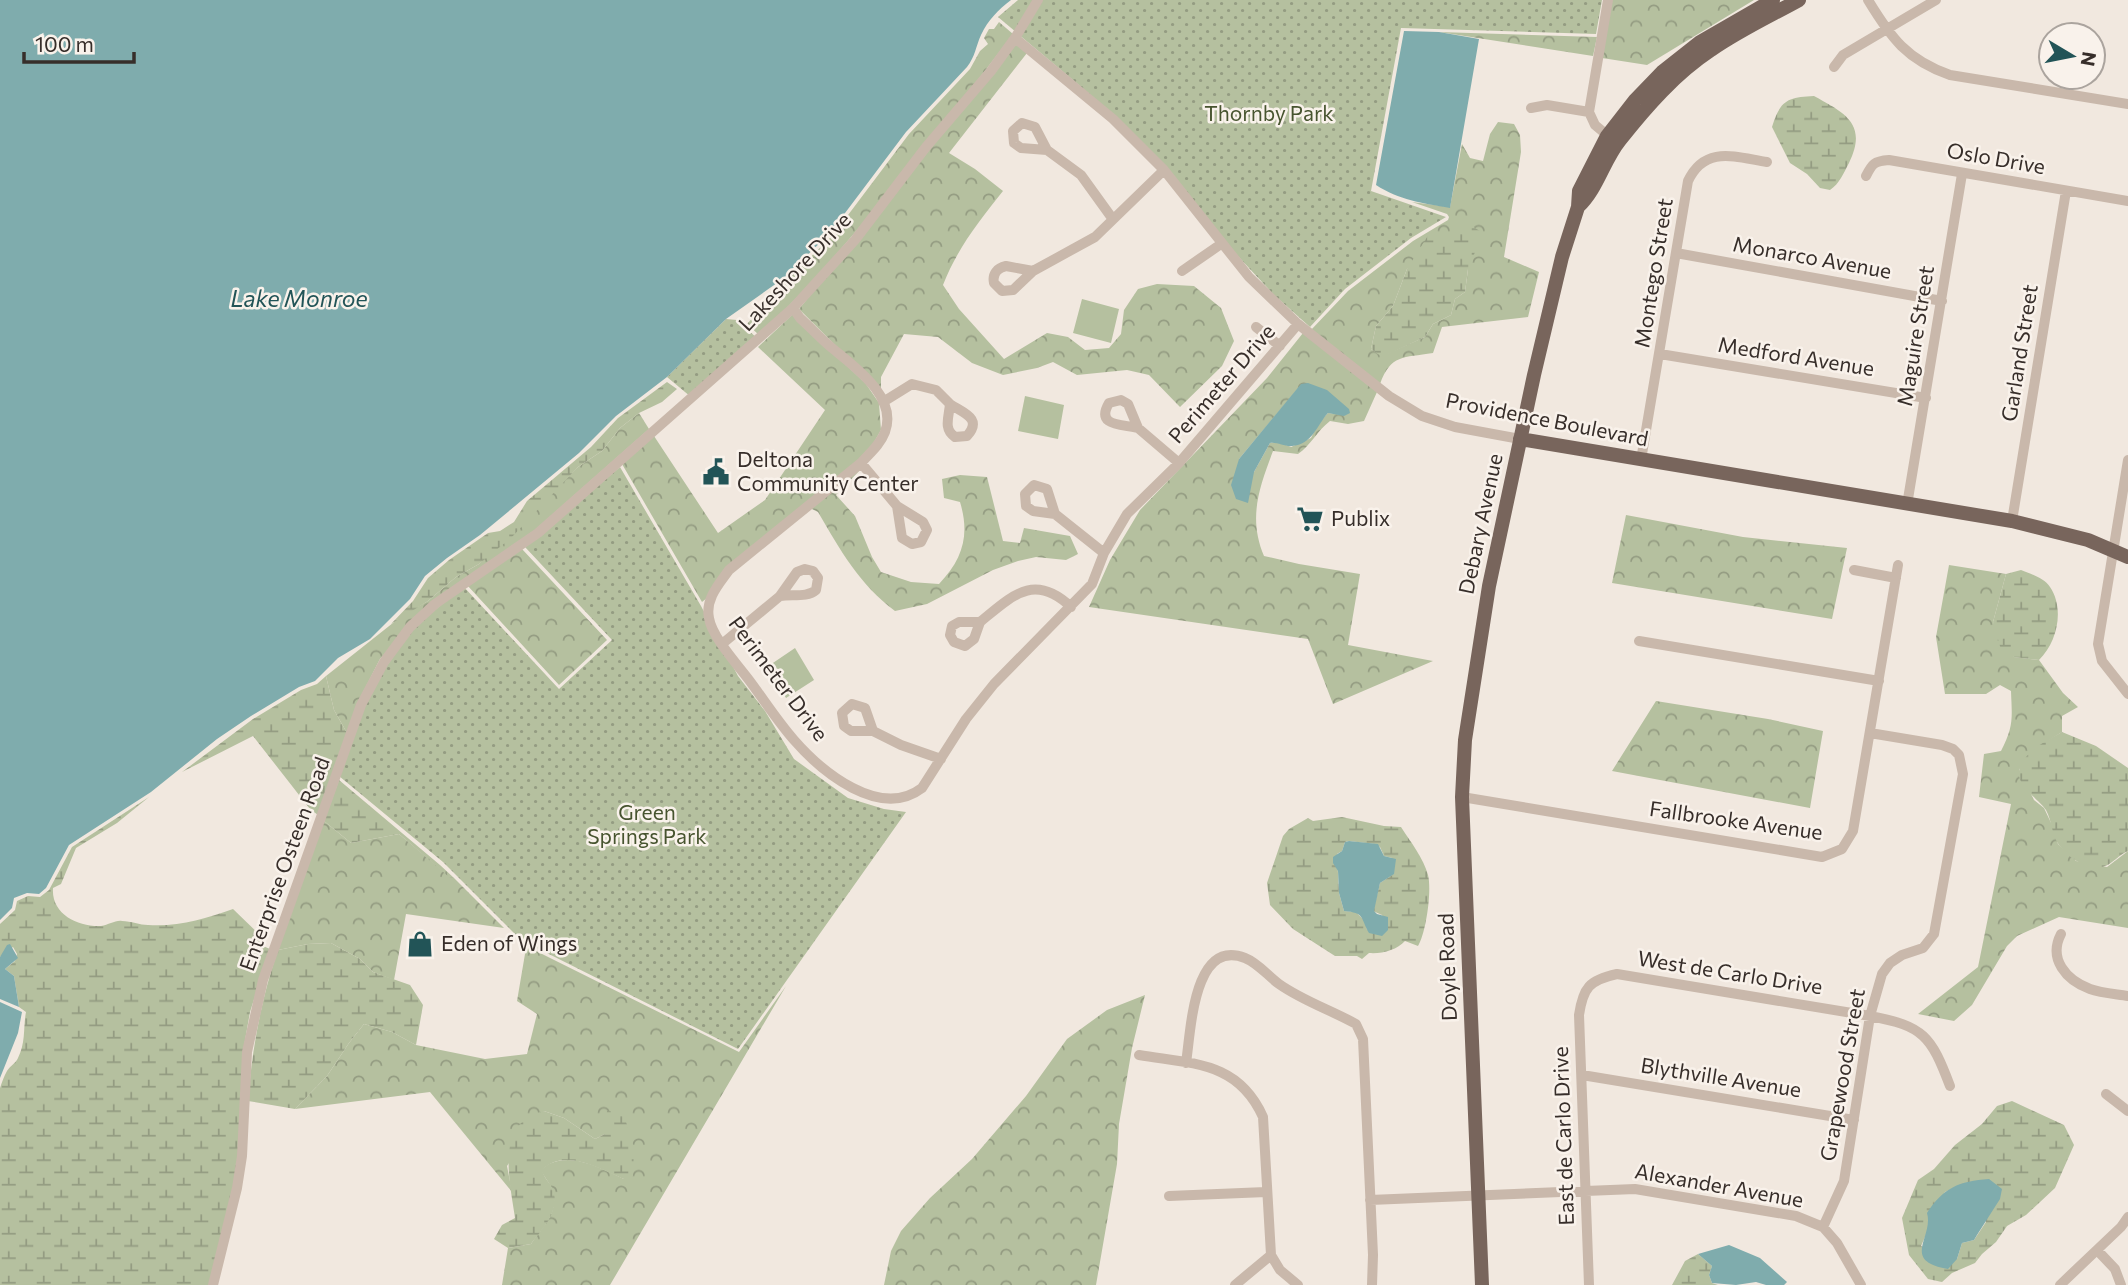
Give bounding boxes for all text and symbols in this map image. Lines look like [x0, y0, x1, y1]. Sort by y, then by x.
scale bar [24, 21, 135, 65]
north arrow [2037, 21, 2107, 91]
text: 100 m [35, 31, 94, 56]
text: N [2077, 50, 2102, 68]
park label: Thornby Park [1204, 100, 1334, 125]
street label: Oslo Drive [1945, 137, 2047, 178]
street label: Montego Street [1628, 196, 1677, 349]
street label: Lakeshore Drive [733, 207, 855, 335]
street label: Monarco Avenue [1731, 230, 1894, 283]
street label: Maguire Street [1891, 264, 1938, 408]
street label: Garland Street [1995, 282, 2042, 423]
water label: Lake Monroe [230, 284, 368, 312]
street label: Perimeter Drive [1162, 318, 1279, 448]
street label: Medford Avenue [1716, 331, 1876, 380]
street label: Providence Boulevard [1444, 387, 1651, 450]
place label: Deltona Community Center [737, 446, 919, 495]
street label: Debary Avenue [1452, 451, 1507, 596]
public building icon: Deltona Community Center [701, 457, 731, 487]
supermarket icon: Publix [1295, 504, 1325, 534]
place label: Publix [1331, 505, 1390, 530]
street label: Perimeter Drive [724, 611, 834, 745]
street label: Enterprise Osteen Road [233, 753, 334, 974]
street label: Fallbrooke Avenue [1648, 795, 1825, 844]
park label: Green Springs Park [587, 799, 707, 848]
street label: Doyle Road [1432, 913, 1461, 1021]
shop icon: Eden of Wings [405, 929, 435, 959]
place label: Eden of Wings [441, 930, 577, 955]
street label: West de Carlo Drive [1636, 945, 1824, 998]
street label: Grapewood Street [1814, 986, 1869, 1163]
street label: East de Carlo Drive [1547, 1046, 1578, 1226]
street label: Blythville Avenue [1639, 1051, 1803, 1102]
street label: Alexander Avenue [1633, 1157, 1805, 1212]

